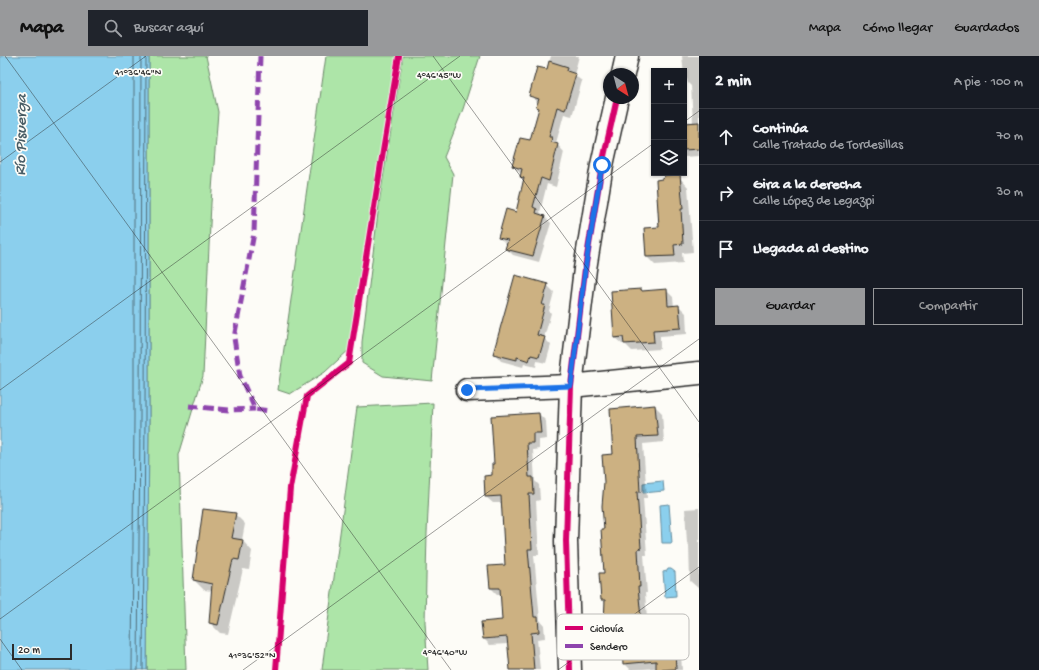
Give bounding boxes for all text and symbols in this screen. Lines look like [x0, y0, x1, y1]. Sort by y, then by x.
search box [88, 10, 368, 46]
text: Mapa [20, 17, 64, 40]
icon: search [102, 17, 124, 39]
text: Buscar aquí [134, 19, 204, 37]
text: Mapa [809, 20, 841, 37]
text: Cómo llegar [863, 20, 932, 37]
text: Guardados [954, 20, 1019, 37]
text: 41°36'46"N [115, 67, 162, 79]
north arrow [603, 68, 639, 104]
map controls [651, 68, 687, 176]
button: + [651, 68, 687, 104]
text: 4°46'45"W [417, 70, 462, 82]
text: 2 min [715, 72, 751, 92]
text: A pie · 100 m [954, 75, 1023, 90]
water label: Río Pisuerga [12, 93, 33, 176]
button: − [651, 104, 687, 140]
text: Continúa [753, 120, 808, 138]
icon: ahead [715, 126, 737, 148]
text: 70 m [997, 129, 1023, 144]
text: Calle Tratado de Tordesillas [753, 138, 903, 153]
button: layers [651, 140, 687, 176]
route start [593, 156, 611, 174]
text: Gira a la derecha [753, 176, 861, 194]
icon: right [715, 182, 737, 204]
text: 30 m [997, 185, 1023, 200]
text: Calle López de Legazpi [753, 194, 875, 209]
icon: arrive [715, 238, 737, 260]
text: Llegada al destino [753, 240, 869, 258]
button: Guardar [715, 288, 865, 325]
button: Compartir [873, 288, 1023, 325]
route end [458, 381, 476, 399]
legend [557, 614, 689, 660]
text: Ciclovía [590, 624, 624, 636]
scale bar [12, 642, 72, 661]
text: Sendero [590, 642, 628, 654]
text: 20 m [18, 645, 40, 657]
text: 4°46'40"W [423, 647, 468, 659]
text: 41°36'52"N [229, 650, 276, 662]

